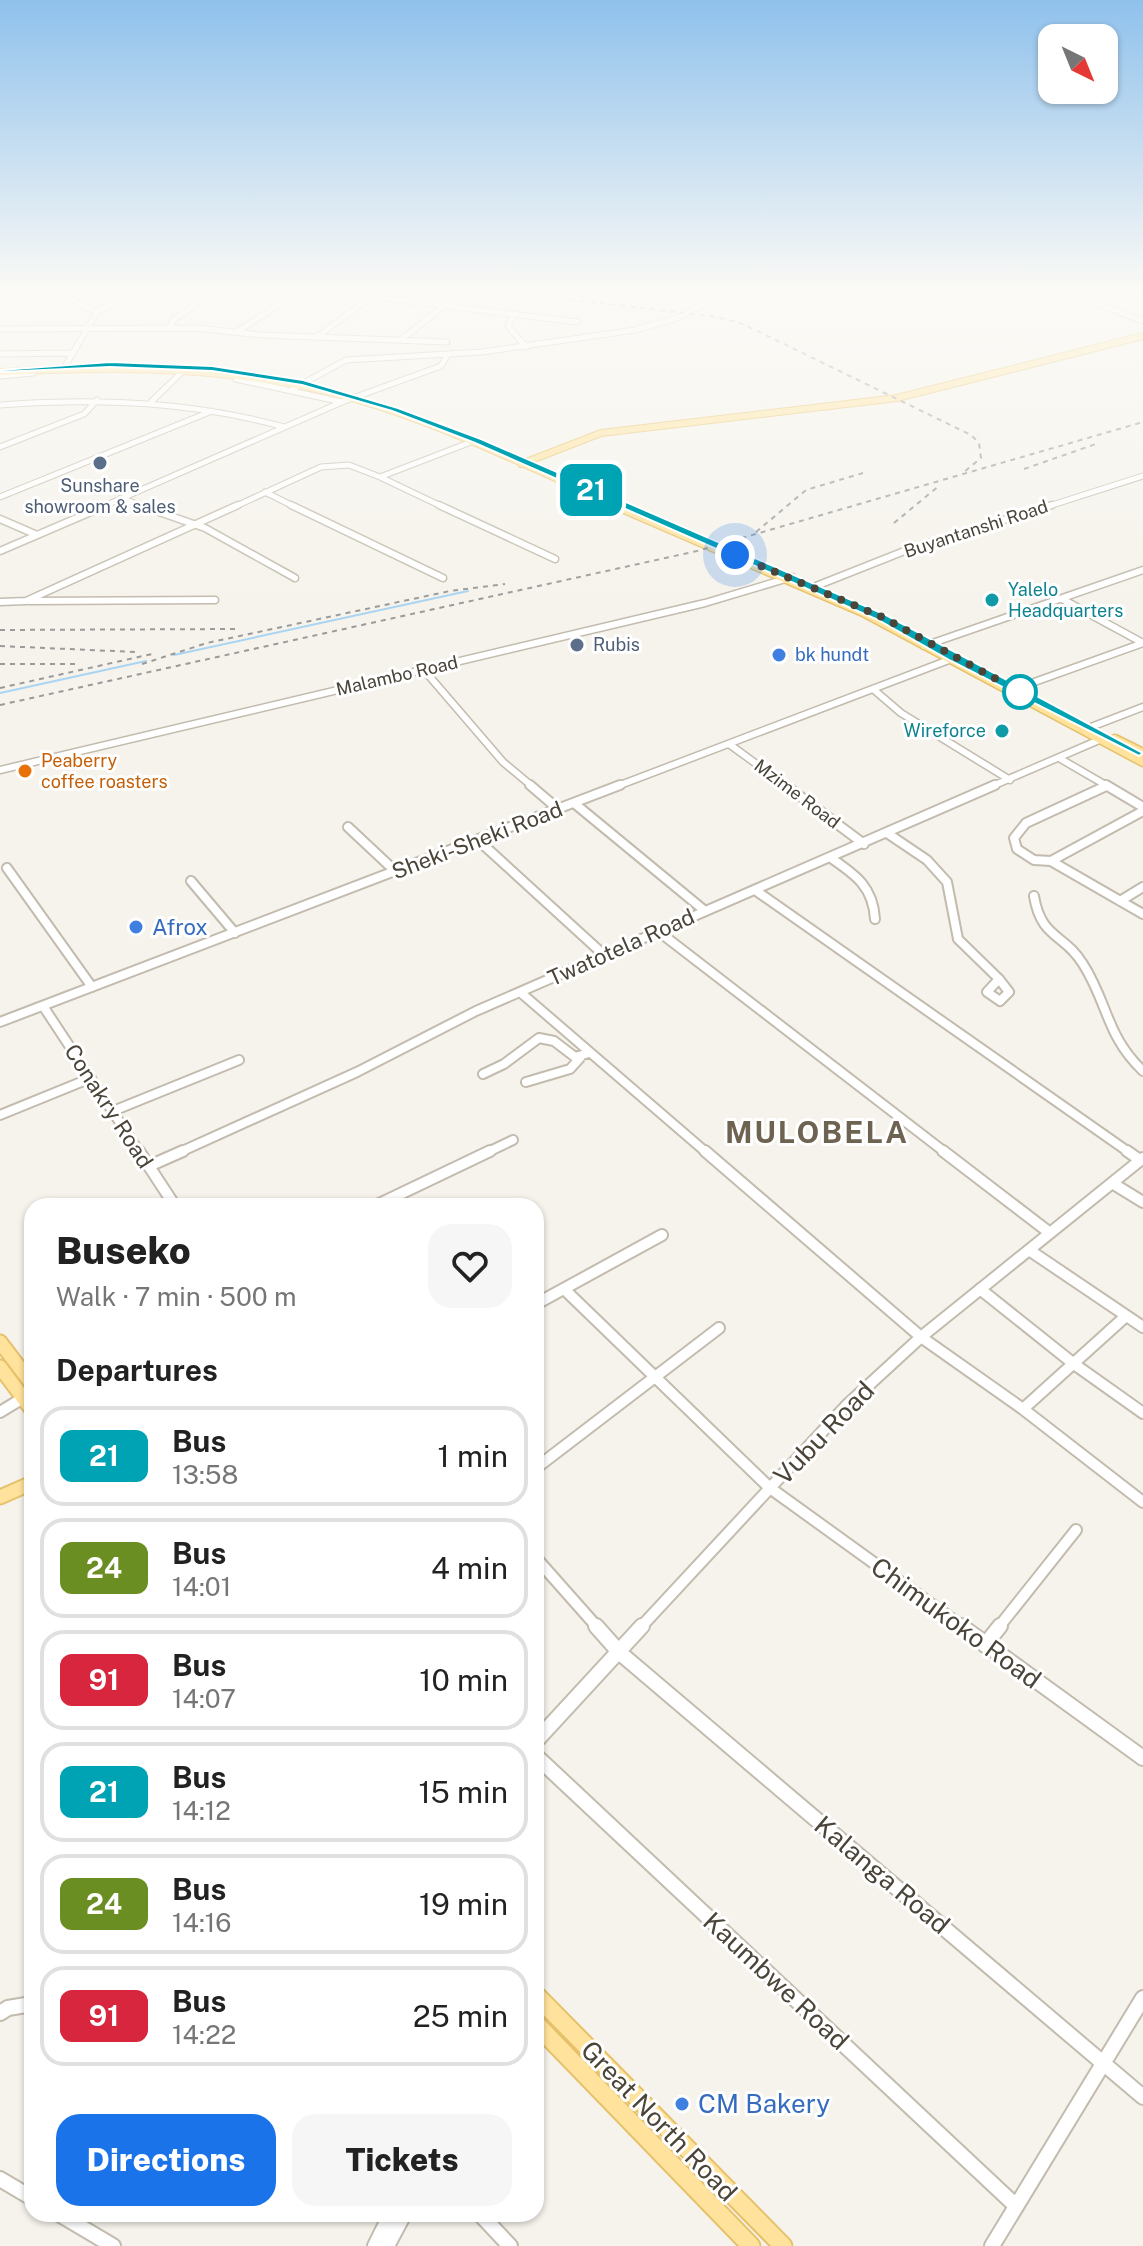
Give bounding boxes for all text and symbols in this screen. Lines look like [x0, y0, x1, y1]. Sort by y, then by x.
north arrow [1038, 24, 1118, 104]
map controls [1038, 24, 1118, 104]
marker: Sunshare showroom & sales [91, 454, 109, 472]
line badge: 21 [555, 464, 627, 516]
text: 21 [576, 473, 606, 506]
place label: Sunshare showroom & sales [24, 475, 176, 517]
street label: Buyantanshi Road [901, 495, 1050, 562]
your location [715, 535, 755, 575]
place label: Yalelo Headquarters [1008, 579, 1123, 621]
marker: Yalelo Headquarters [983, 591, 1001, 609]
place label: Rubis [593, 634, 640, 655]
marker: Rubis [568, 636, 586, 654]
place label: bk hundt [795, 644, 869, 665]
marker: bk hundt [770, 646, 788, 664]
street label: Malambo Road [334, 651, 460, 700]
unlabelled marker [1003, 675, 1037, 709]
place label: Wireforce [904, 720, 986, 741]
marker: Wireforce [993, 722, 1011, 740]
place label: Peaberry coffee roasters [41, 750, 168, 792]
street label: Mzime Road [750, 755, 844, 833]
marker: Peaberry coffee roasters [16, 762, 34, 780]
street label: Sheki-Sheki Road [388, 795, 566, 885]
street label: Twatotela Road [544, 903, 698, 991]
place label: Afrox [152, 914, 208, 940]
marker: Afrox [127, 918, 145, 936]
street label: Conakry Road [59, 1039, 159, 1173]
district label: MULOBELA [725, 1114, 909, 1150]
button: heart [428, 1224, 512, 1308]
text: Buseko [56, 1228, 191, 1273]
text: Walk · 7 min · 500 m [56, 1281, 296, 1312]
text: Departures [56, 1352, 218, 1388]
street label: Vubu Road [767, 1375, 880, 1491]
text: Bus [172, 1423, 226, 1459]
text: 1 min [438, 1438, 508, 1474]
text: 21 [89, 1439, 119, 1472]
text: 13:58 [172, 1459, 238, 1490]
text: Bus [172, 1535, 226, 1571]
text: 4 min [431, 1550, 508, 1586]
text: 24 [86, 1551, 122, 1584]
street label: Chimukoko Road [865, 1551, 1047, 1695]
text: 14:01 [172, 1571, 231, 1602]
text: Bus [172, 1647, 226, 1683]
text: 10 min [419, 1662, 508, 1698]
text: 91 [89, 1663, 119, 1696]
text: 14:07 [172, 1683, 236, 1714]
text: Bus [172, 1759, 226, 1795]
text: 15 min [418, 1774, 508, 1810]
text: 21 [89, 1775, 119, 1808]
text: 14:12 [172, 1795, 231, 1826]
street label: Kalanga Road [808, 1809, 956, 1940]
text: Bus [172, 1871, 226, 1907]
text: 19 min [419, 1886, 508, 1922]
text: 24 [86, 1887, 122, 1920]
street label: Kaumbwe Road [697, 1905, 855, 2056]
text: 14:16 [172, 1907, 232, 1938]
text: Bus [172, 1983, 226, 2019]
text: 25 min [413, 1998, 508, 2034]
text: 91 [89, 1999, 119, 2032]
text: 14:22 [172, 2019, 236, 2050]
street label: Great North Road [575, 2034, 744, 2207]
place label: CM Bakery [698, 2088, 830, 2119]
marker: CM Bakery [673, 2095, 691, 2113]
button: Directions [56, 2114, 276, 2206]
button: Tickets [292, 2114, 512, 2206]

